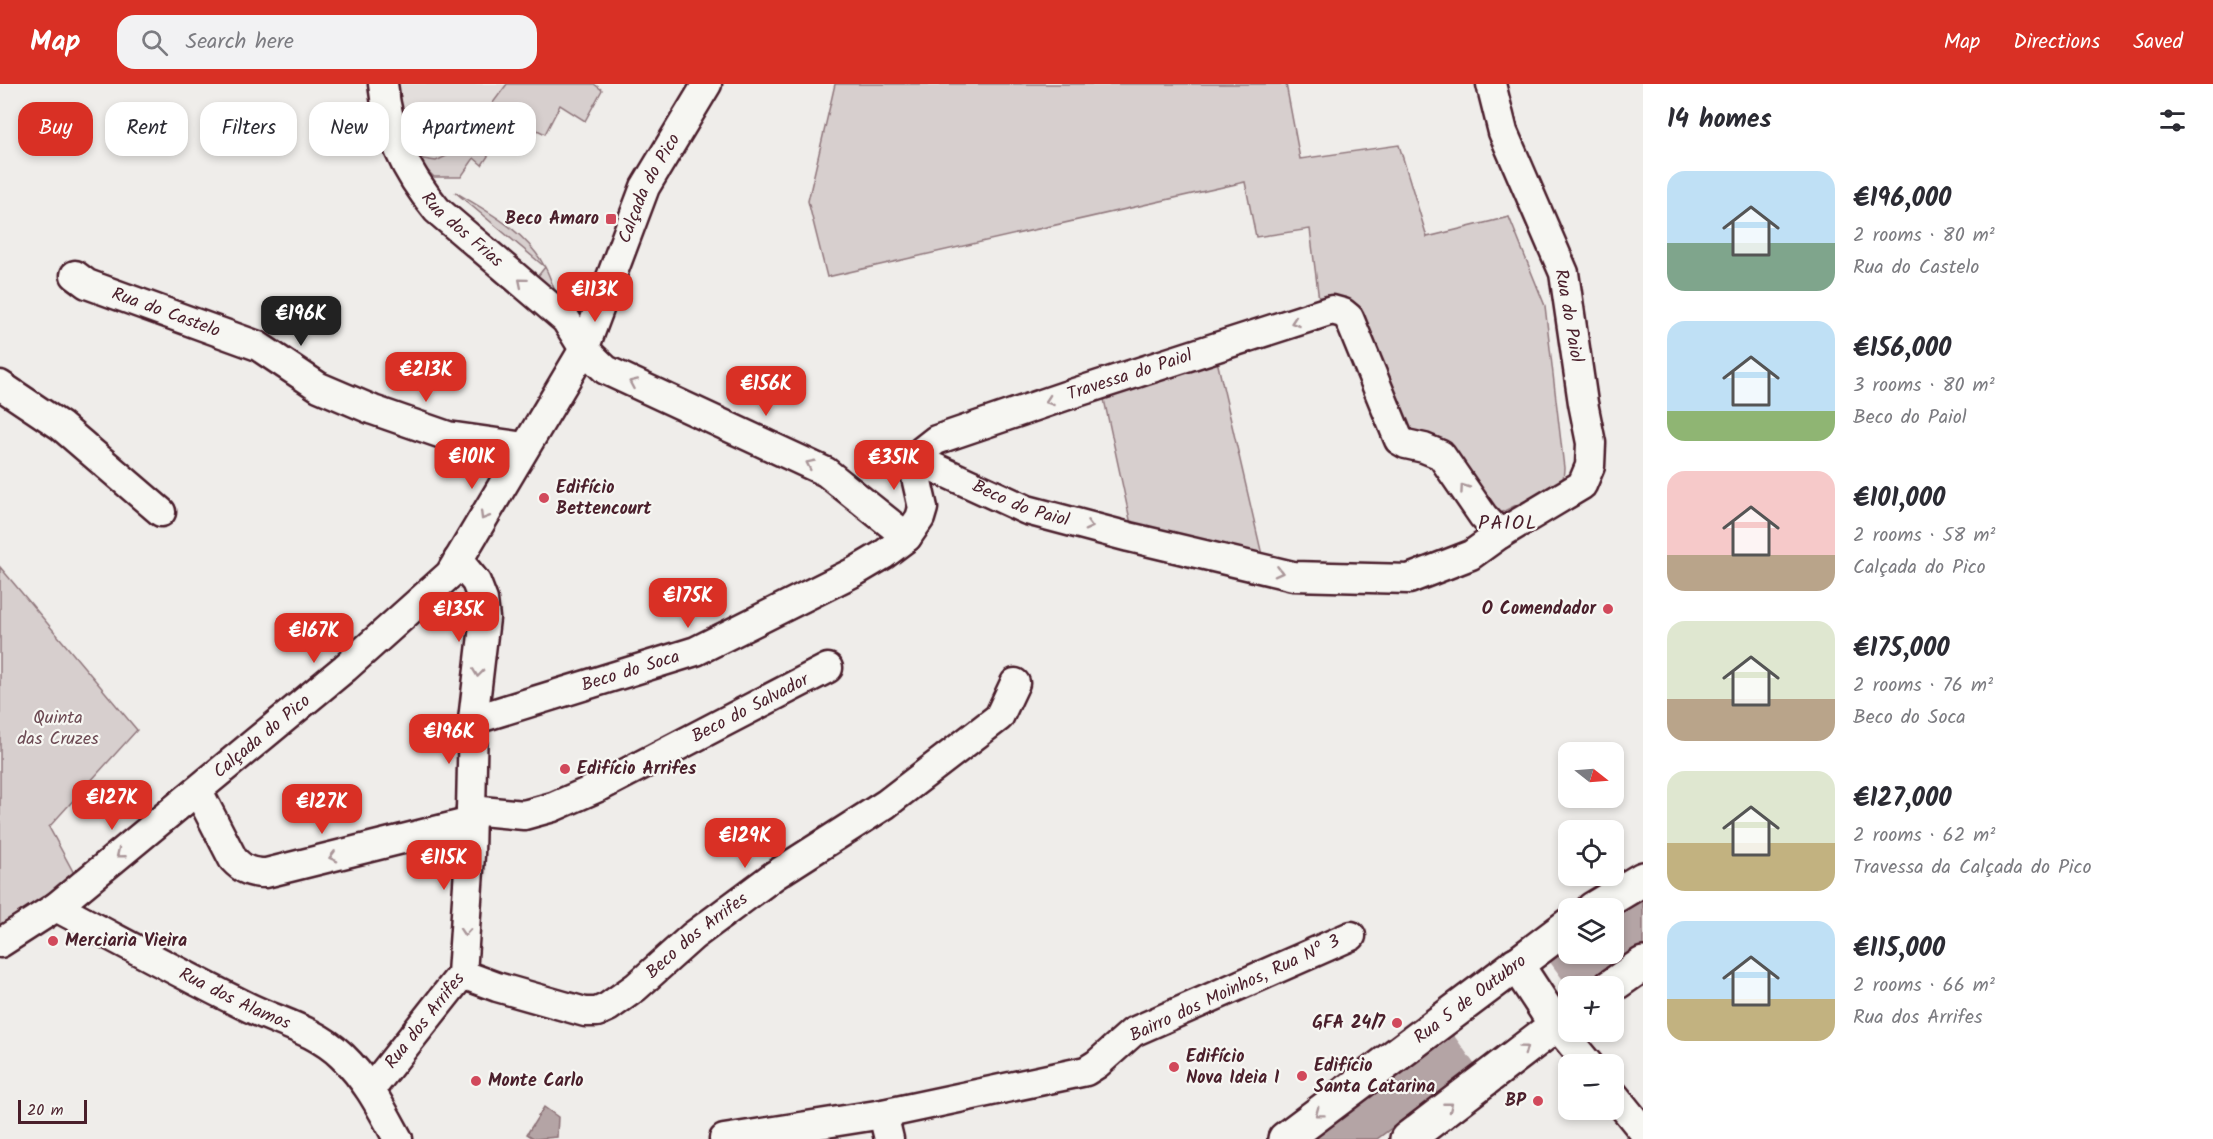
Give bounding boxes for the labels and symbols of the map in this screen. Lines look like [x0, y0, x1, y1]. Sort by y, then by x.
street label: Calçada do Pico [611, 128, 688, 248]
street label: Rua dos Frias [413, 186, 510, 275]
place label: Beco Amaro [505, 205, 599, 234]
marker: Beco Amaro [604, 212, 618, 226]
street label: Rua do Paiol [1546, 267, 1591, 366]
pin: €113K [553, 272, 637, 323]
one-way arrow [518, 278, 529, 289]
street label: Rua do Castelo [108, 280, 224, 346]
pin: €196K [259, 296, 343, 347]
one-way arrow [1290, 315, 1301, 328]
street label: Travessa do Paiol [1063, 341, 1197, 409]
pin: €213K [384, 352, 468, 403]
pin: €156K [724, 366, 808, 417]
one-way arrow [628, 378, 639, 390]
one-way arrow [1044, 394, 1055, 406]
pin: €101K [430, 439, 514, 490]
pin: €351K [852, 440, 936, 491]
one-way arrow [805, 460, 816, 472]
street label: Beco do Paiol [967, 472, 1073, 535]
place label: Edifício Bettencourt [556, 474, 652, 524]
one-way arrow [1460, 484, 1471, 495]
marker: Edifício Bettencourt [537, 491, 551, 505]
district label: PAIOL [1478, 508, 1538, 540]
one-way arrow [480, 510, 491, 520]
one-way arrow [1084, 519, 1094, 532]
one-way arrow [1273, 565, 1283, 578]
pin: €175K [646, 578, 730, 629]
pin: €135K [417, 592, 501, 643]
place label: O Comendador [1482, 595, 1597, 624]
marker: O Comendador [1601, 602, 1615, 616]
pin: €167K [272, 613, 356, 664]
street label: Beco do Soca [578, 642, 683, 700]
street label: Beco do Salvador [686, 665, 815, 751]
one-way arrow [473, 669, 485, 678]
street label: Calçada do Pico [207, 687, 317, 786]
park label: Quinta das Cruzes [17, 704, 99, 754]
pin: €196K [407, 714, 491, 765]
north arrow [1558, 742, 1624, 808]
place label: Edifício Arrifes [577, 755, 697, 784]
marker: Edifício Arrifes [558, 762, 572, 776]
pin: €127K [70, 780, 154, 831]
pin: €127K [280, 784, 364, 835]
pin: €129K [703, 818, 787, 869]
pin: €115K [402, 840, 486, 891]
one-way arrow [116, 847, 127, 858]
one-way arrow [328, 849, 338, 862]
street label: Beco dos Arrifes [639, 885, 755, 986]
place label: Merciaria Vieira [65, 927, 187, 956]
one-way arrow [459, 927, 472, 936]
street label: Bairro dos Moinhos, Rua Nº 3 [1125, 927, 1345, 1051]
marker: Merciaria Vieira [46, 934, 60, 948]
street label: Rua 5 de Outubro [1408, 947, 1533, 1052]
street label: Rua dos Alamos [174, 960, 295, 1038]
street label: Rua dos Arrifes [377, 966, 473, 1076]
place label: GFA 24/7 [1312, 1009, 1385, 1038]
marker: GFA 24/7 [1390, 1016, 1404, 1030]
place label: Edifício Nova Ideia I [1186, 1043, 1280, 1093]
one-way arrow [1517, 1045, 1528, 1056]
place label: Edifício Santa Catarina [1314, 1052, 1435, 1102]
marker: Edifício Nova Ideia I [1167, 1060, 1181, 1074]
place label: Monte Carlo [488, 1067, 583, 1096]
marker: Edifício Santa Catarina [1295, 1069, 1309, 1083]
marker: Monte Carlo [469, 1074, 483, 1088]
place label: BP [1505, 1087, 1527, 1116]
marker: BP [1531, 1094, 1545, 1108]
scale bar [18, 1097, 87, 1124]
one-way arrow [1443, 1102, 1454, 1113]
one-way arrow [1315, 1106, 1326, 1117]

